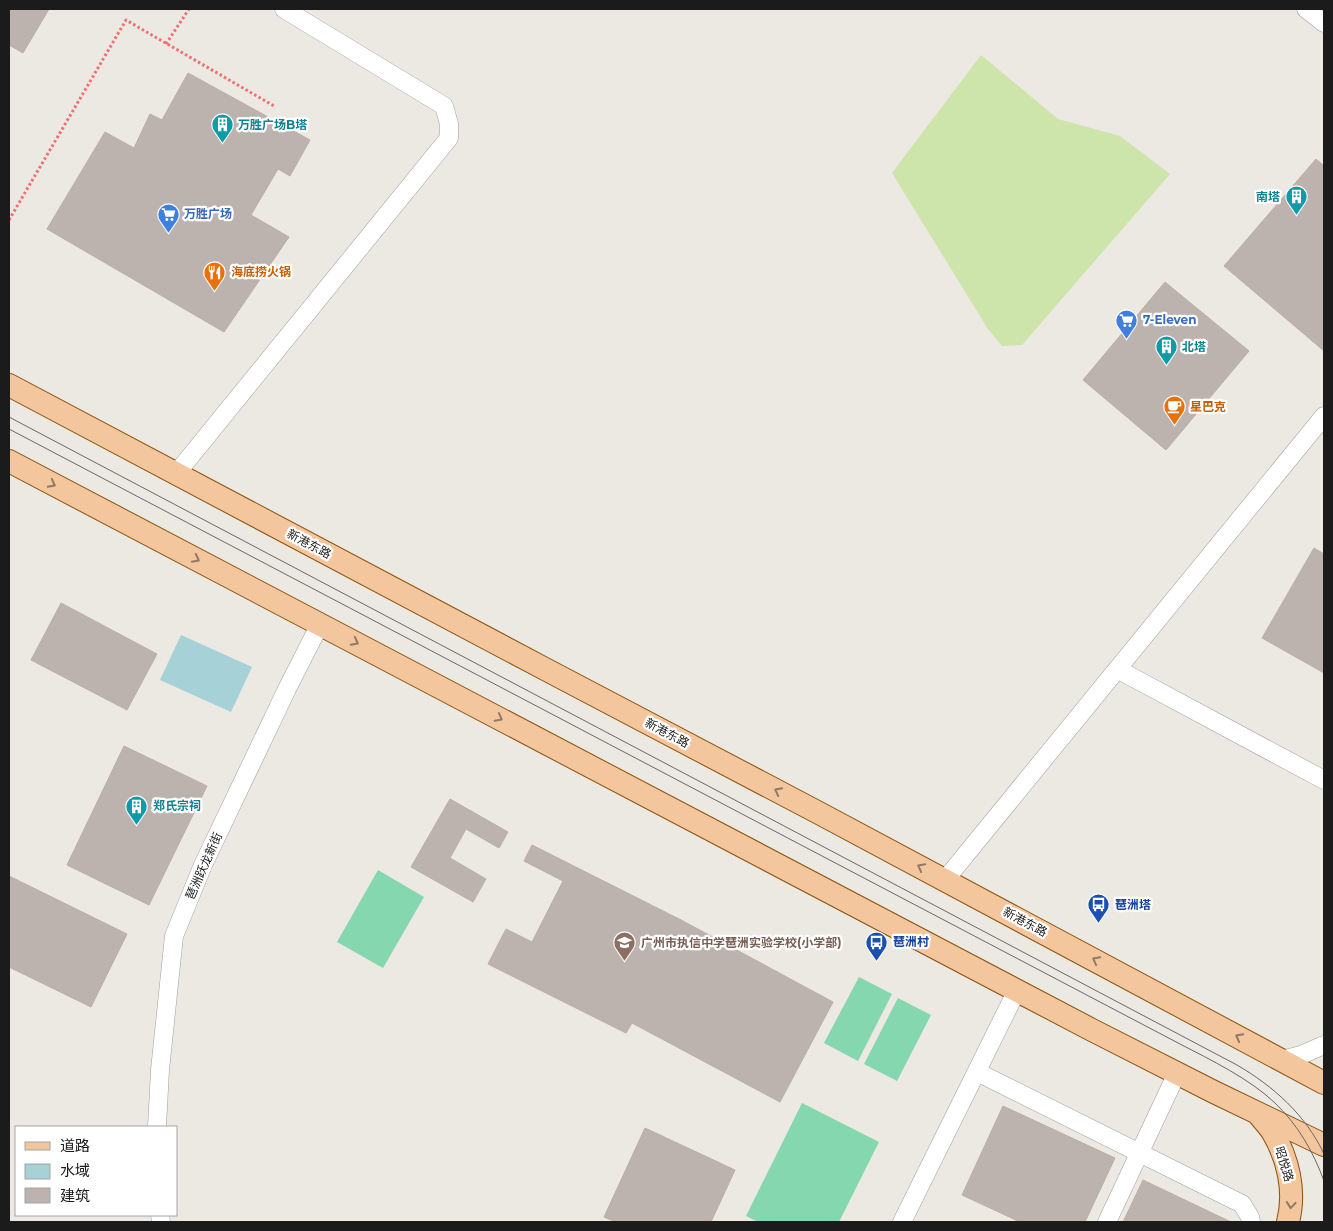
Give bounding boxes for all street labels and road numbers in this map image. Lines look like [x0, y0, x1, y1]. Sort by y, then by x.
street label: 新港东路 [285, 526, 334, 561]
street label: 新港东路 [643, 715, 692, 750]
street label: 琶洲跃龙新街 [182, 830, 225, 902]
street label: 新港东路 [1001, 904, 1050, 939]
street label: 昭悦路 [1272, 1144, 1297, 1183]

